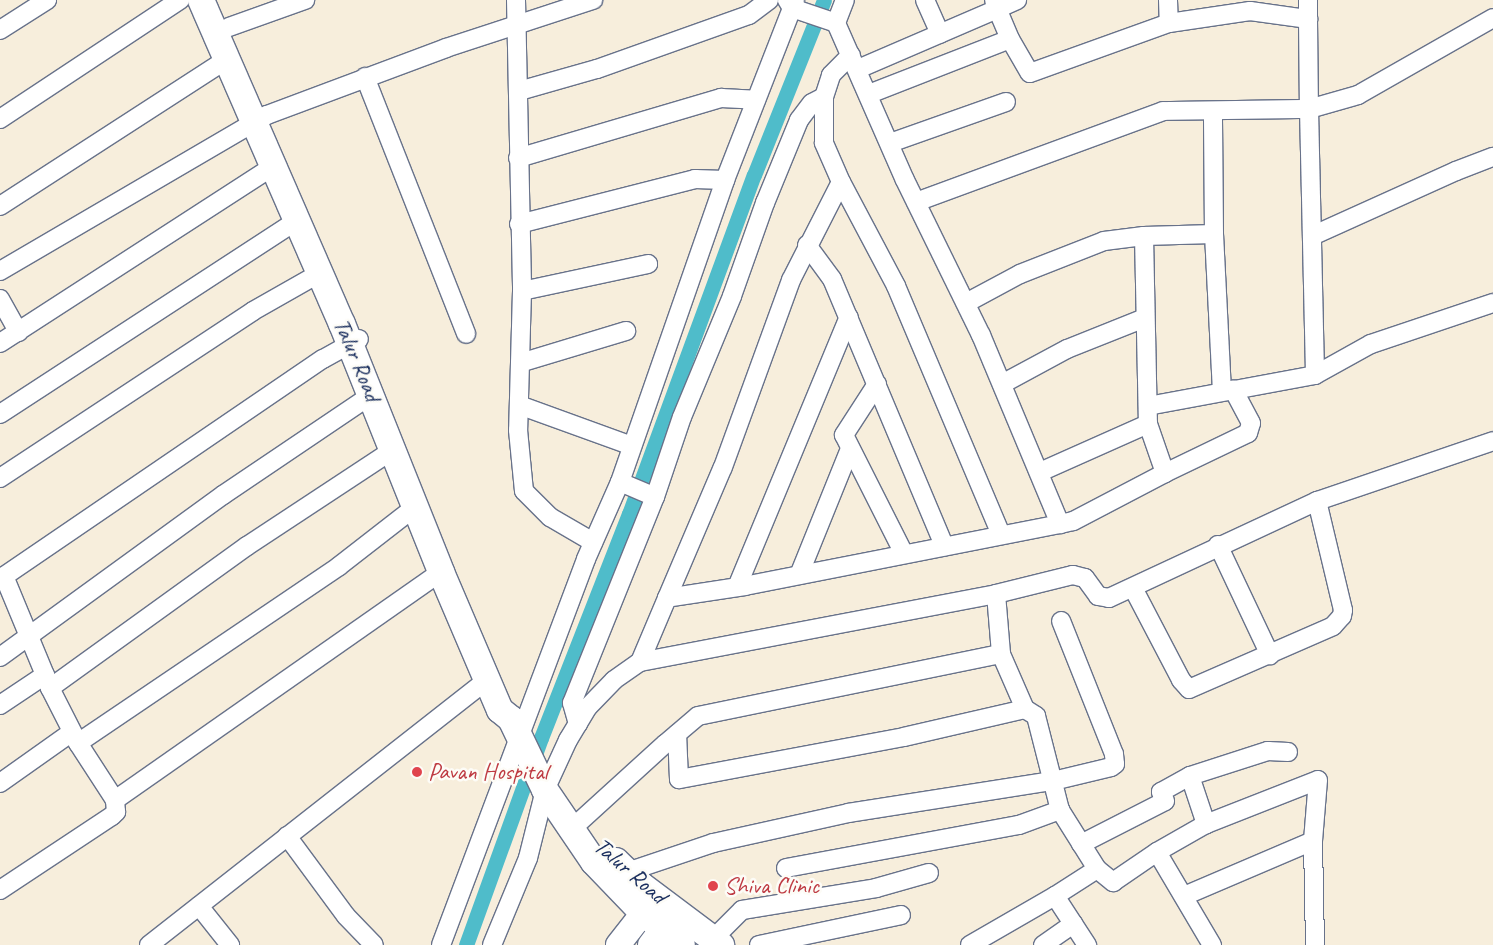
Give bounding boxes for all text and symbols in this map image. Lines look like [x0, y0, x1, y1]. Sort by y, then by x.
street label: Talur Road [327, 314, 387, 406]
place label: Pavan Hospital [428, 758, 548, 786]
marker: Pavan Hospital [410, 765, 424, 779]
street label: Talur Road [588, 832, 672, 910]
place label: Shiva Clinic [724, 872, 819, 900]
marker: Shiva Clinic [706, 879, 720, 893]

